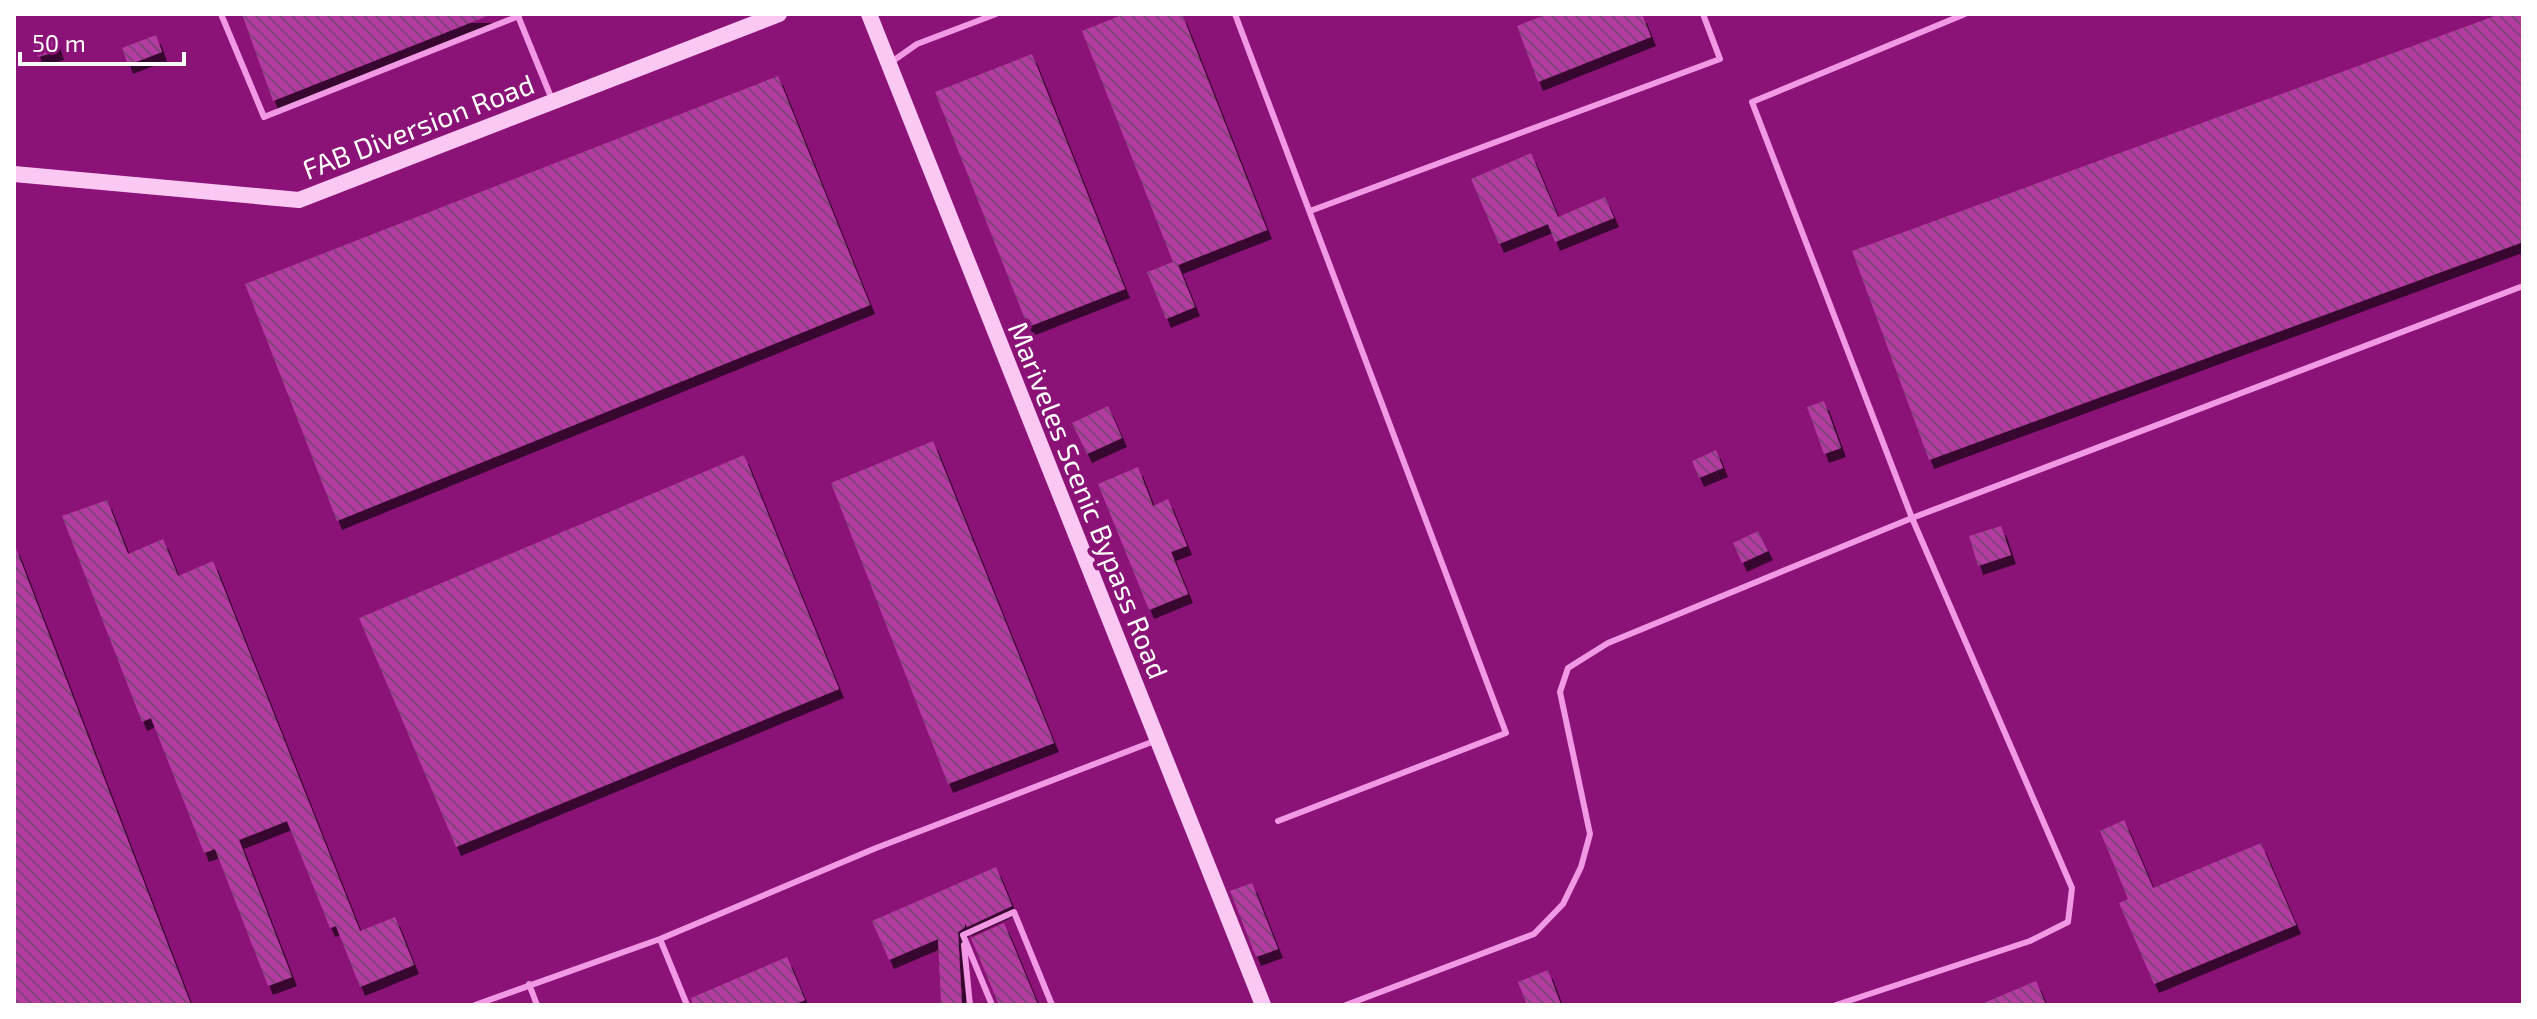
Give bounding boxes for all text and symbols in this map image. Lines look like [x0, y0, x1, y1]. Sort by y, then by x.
scale bar [20, 16, 184, 66]
text: 50 m [32, 28, 86, 57]
street label: FAB Diversion Road [297, 66, 539, 186]
street label: Mariveles Scenic Bypass Road [1002, 317, 1176, 683]

